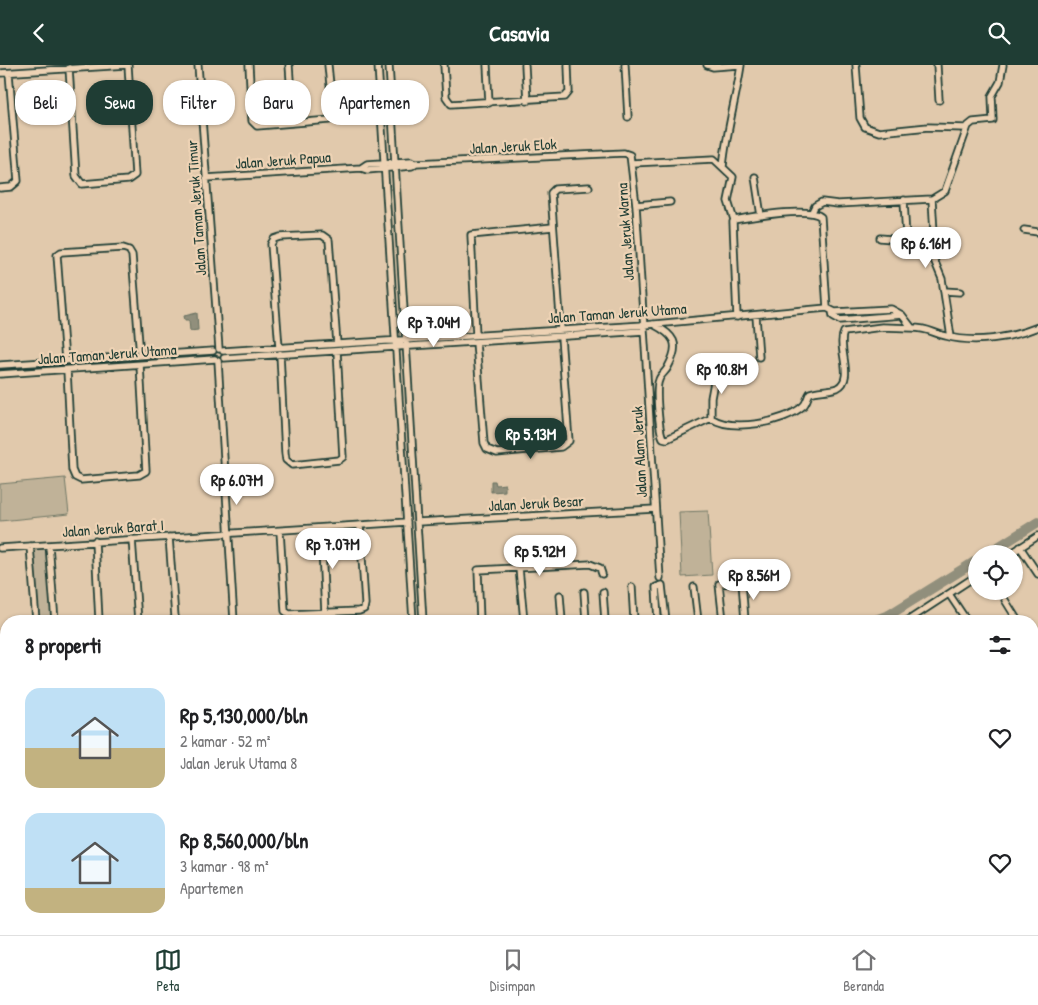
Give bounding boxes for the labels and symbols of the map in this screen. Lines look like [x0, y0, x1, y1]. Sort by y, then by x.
street label: Jalan Jeruk Elok [469, 133, 557, 159]
street label: Jalan Taman Jeruk Timur [181, 139, 211, 277]
street label: Jalan Jeruk Papua [234, 146, 332, 174]
street label: Jalan Jeruk Warna [611, 182, 639, 282]
pin: Rp 6.16M [874, 227, 978, 269]
street label: Jalan Taman Jeruk Utama [547, 298, 687, 328]
pin: Rp 7.04M [382, 305, 486, 348]
street label: Jalan Taman Jeruk Utama [37, 339, 177, 369]
pin: Rp 10.8M [670, 353, 774, 395]
street label: Jalan Alam Jeruk [626, 406, 652, 498]
pin: Rp 5.13M [479, 417, 583, 460]
pin: Rp 6.07M [185, 463, 289, 506]
street label: Jalan Jeruk Besar [488, 490, 584, 516]
street label: Jalan Jeruk Barat I [62, 514, 164, 542]
pin: Rp 7.07M [281, 527, 385, 570]
pin: Rp 5.92M [488, 535, 592, 577]
pin: Rp 8.56M [702, 559, 806, 601]

